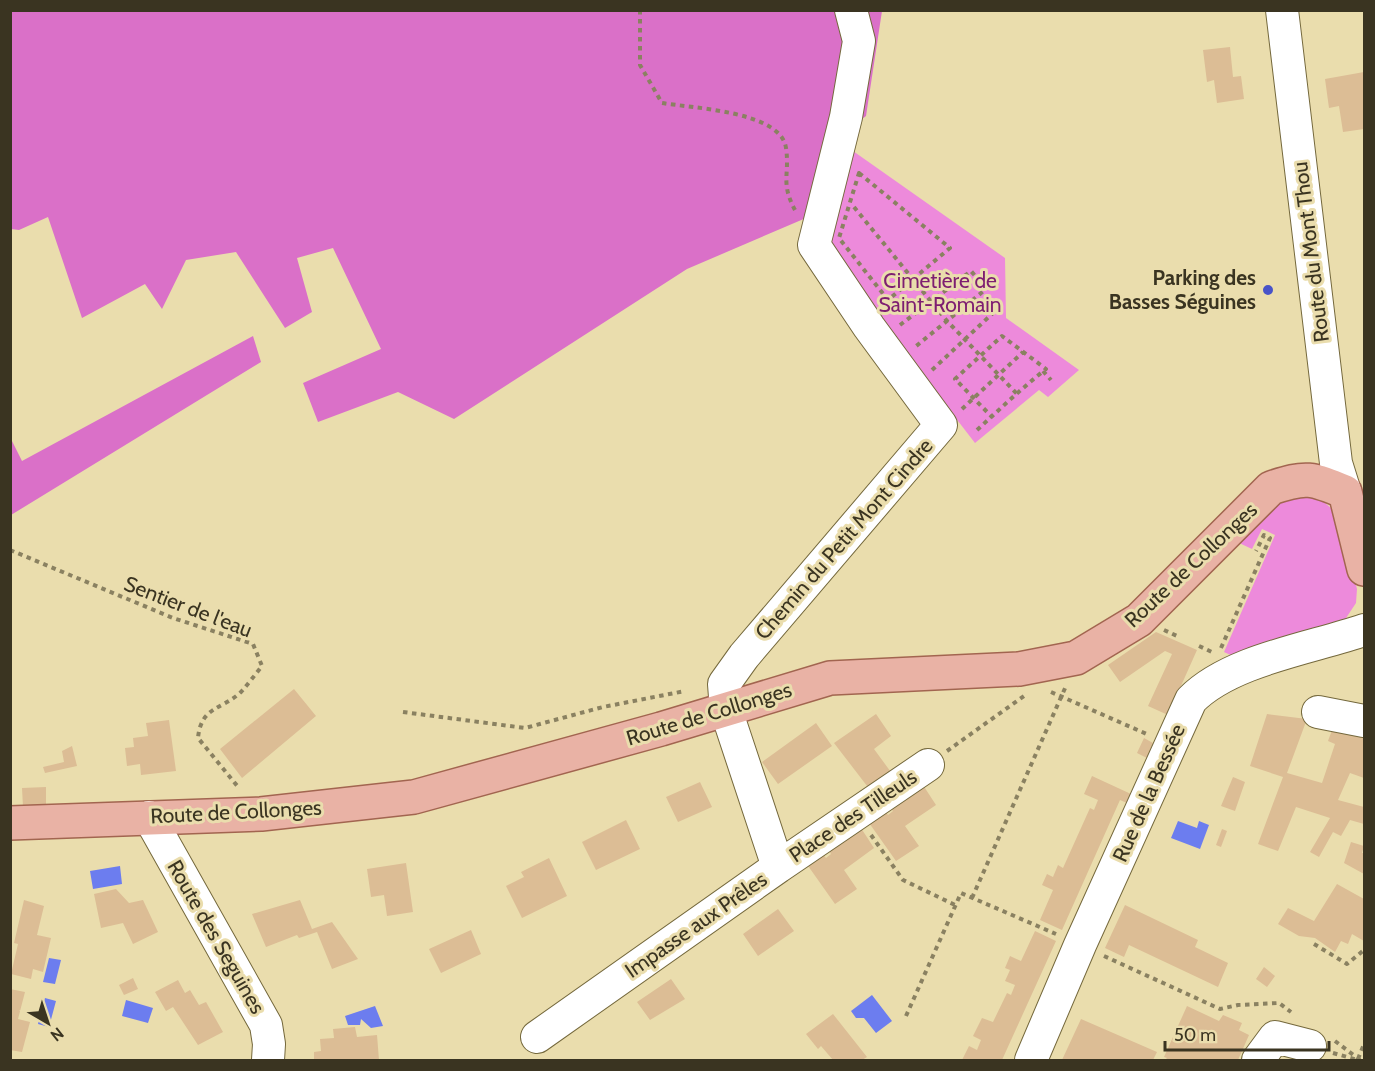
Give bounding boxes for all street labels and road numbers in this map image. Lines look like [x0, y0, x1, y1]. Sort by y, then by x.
street label: Route du Mont Thou [1287, 161, 1334, 344]
street label: Chemin du Petit Mont Cindre [750, 433, 938, 644]
street label: Route de Collonges [1119, 497, 1262, 632]
street label: Sentier de l'eau [121, 571, 256, 642]
street label: Route de Collonges [623, 676, 795, 751]
street label: Rue de la Bessée [1107, 720, 1190, 865]
street label: Place des Tilleuls [784, 764, 921, 867]
street label: Route de Collonges [150, 795, 323, 828]
street label: Route des Seguines [162, 855, 271, 1018]
street label: Impasse aux Prêles [620, 866, 772, 983]

